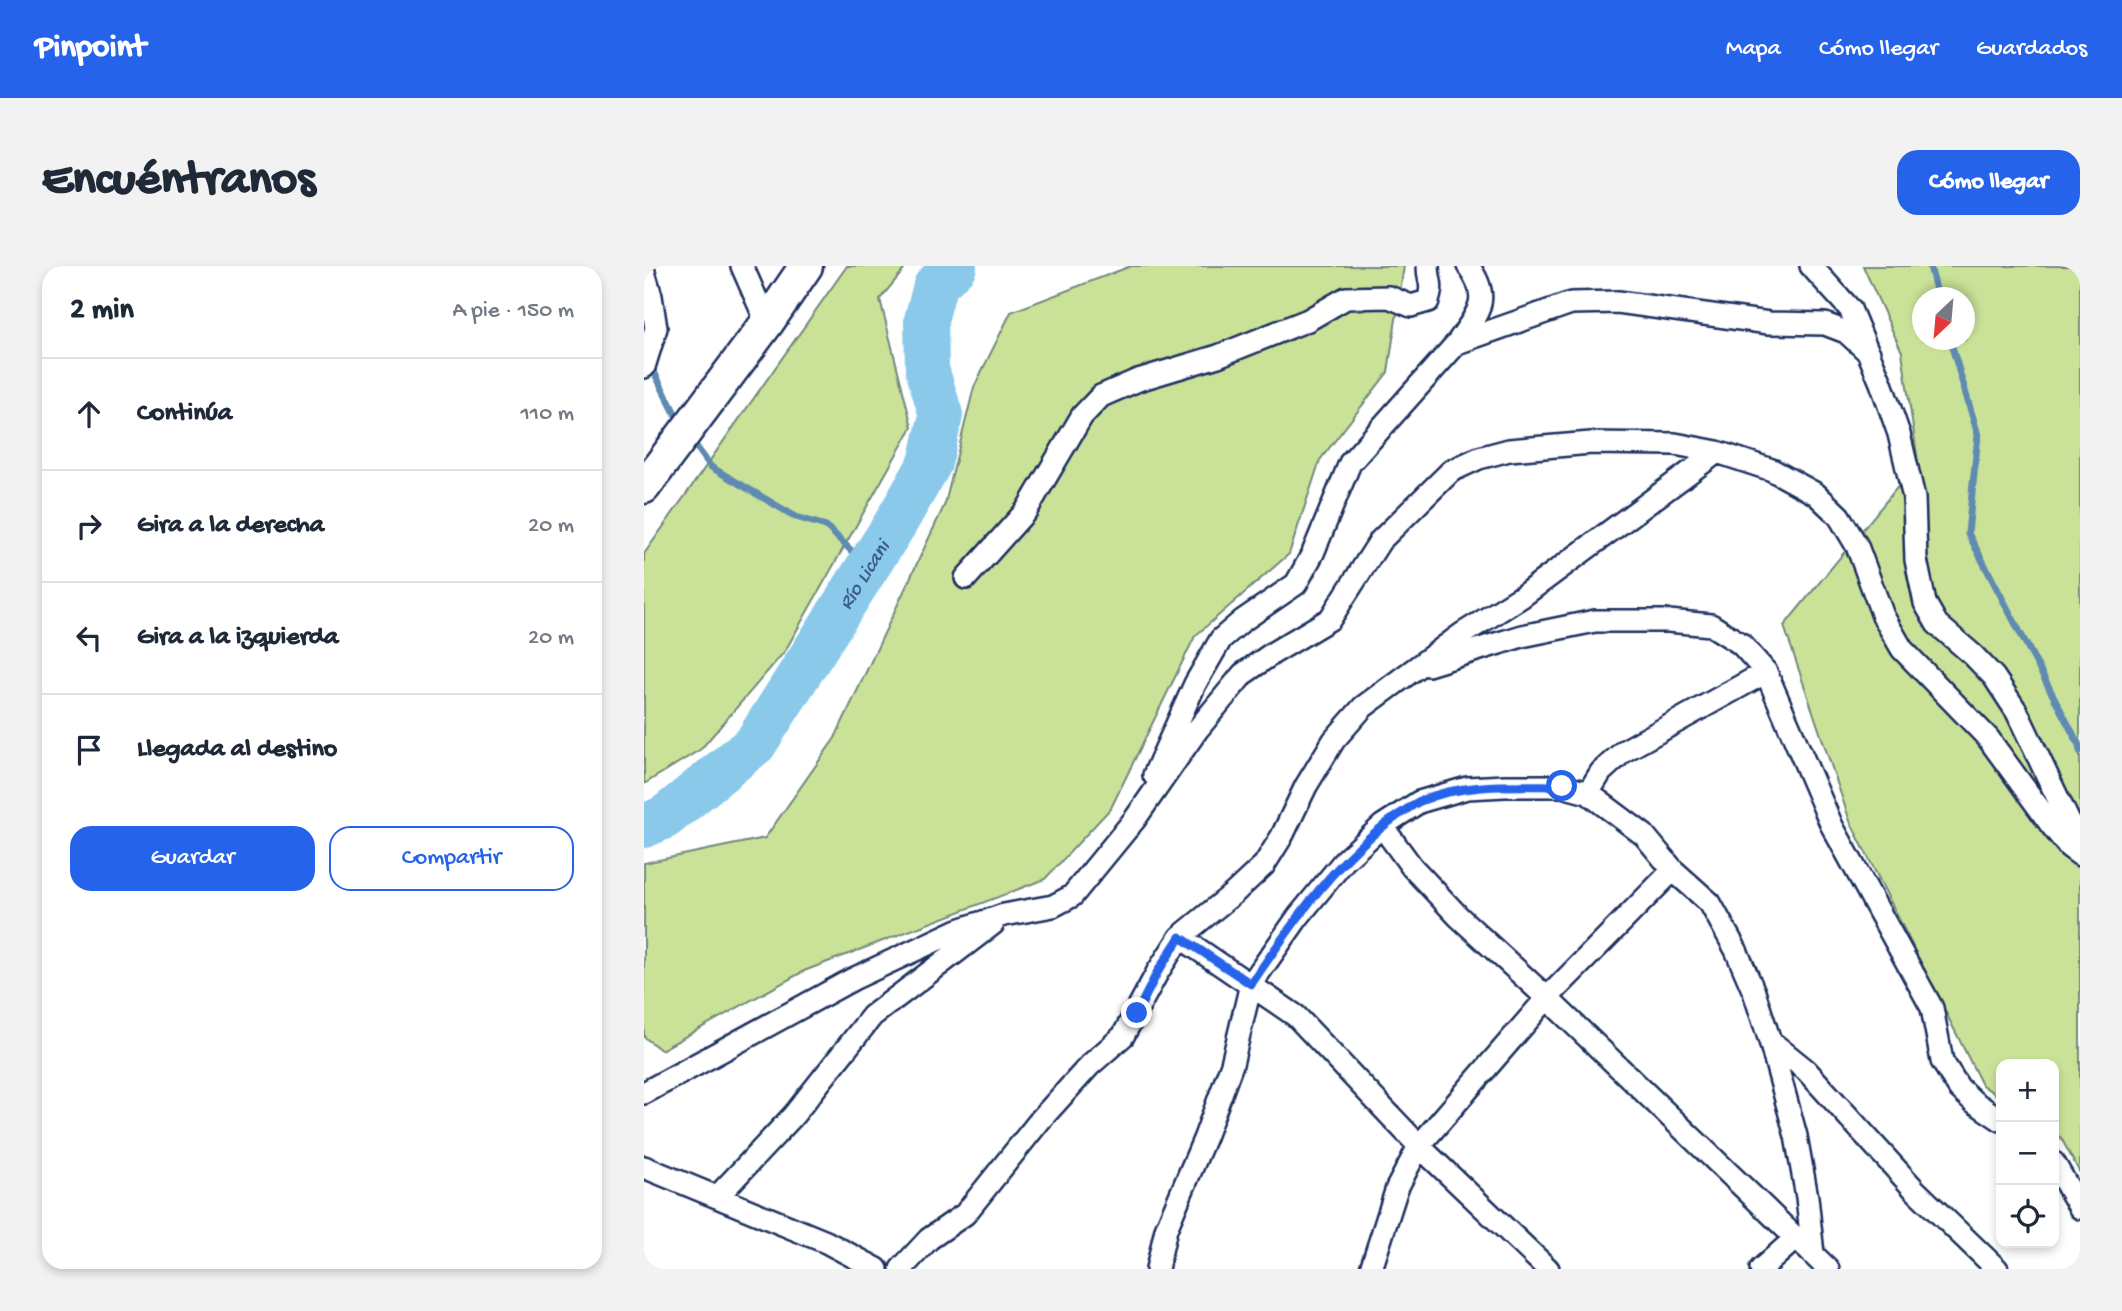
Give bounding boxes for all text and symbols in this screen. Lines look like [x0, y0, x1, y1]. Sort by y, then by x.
text: Pinpoint [35, 30, 146, 68]
text: Mapa [1726, 35, 1781, 64]
text: Cómo llegar [1819, 35, 1938, 64]
text: Guardados [1976, 35, 2087, 64]
button: Cómo llegar [1897, 150, 2080, 215]
text: Encuéntranos [42, 153, 315, 211]
north arrow [1912, 287, 1975, 350]
text: 2 min [70, 294, 134, 329]
text: A pie · 150 m [452, 298, 574, 325]
icon: ahead [70, 395, 108, 433]
text: Continúa [137, 399, 232, 430]
text: 110 m [521, 401, 574, 428]
icon: right [70, 507, 108, 545]
text: Gira a la derecha [137, 511, 324, 542]
text: 20 m [528, 513, 574, 540]
water label: Río Licani [835, 535, 899, 615]
icon: left [70, 619, 108, 657]
text: Gira a la izquierda [137, 623, 339, 654]
text: 20 m [528, 625, 574, 652]
icon: arrive [70, 731, 108, 769]
text: Llegada al destino [137, 735, 337, 766]
route start [1546, 770, 1577, 801]
button: Guardar [70, 826, 315, 891]
button: Compartir [329, 826, 574, 891]
route end [1121, 997, 1152, 1028]
map controls [1996, 1059, 2059, 1248]
button: + [1996, 1059, 2059, 1122]
button: − [1996, 1122, 2059, 1185]
button: locate [1996, 1185, 2059, 1248]

